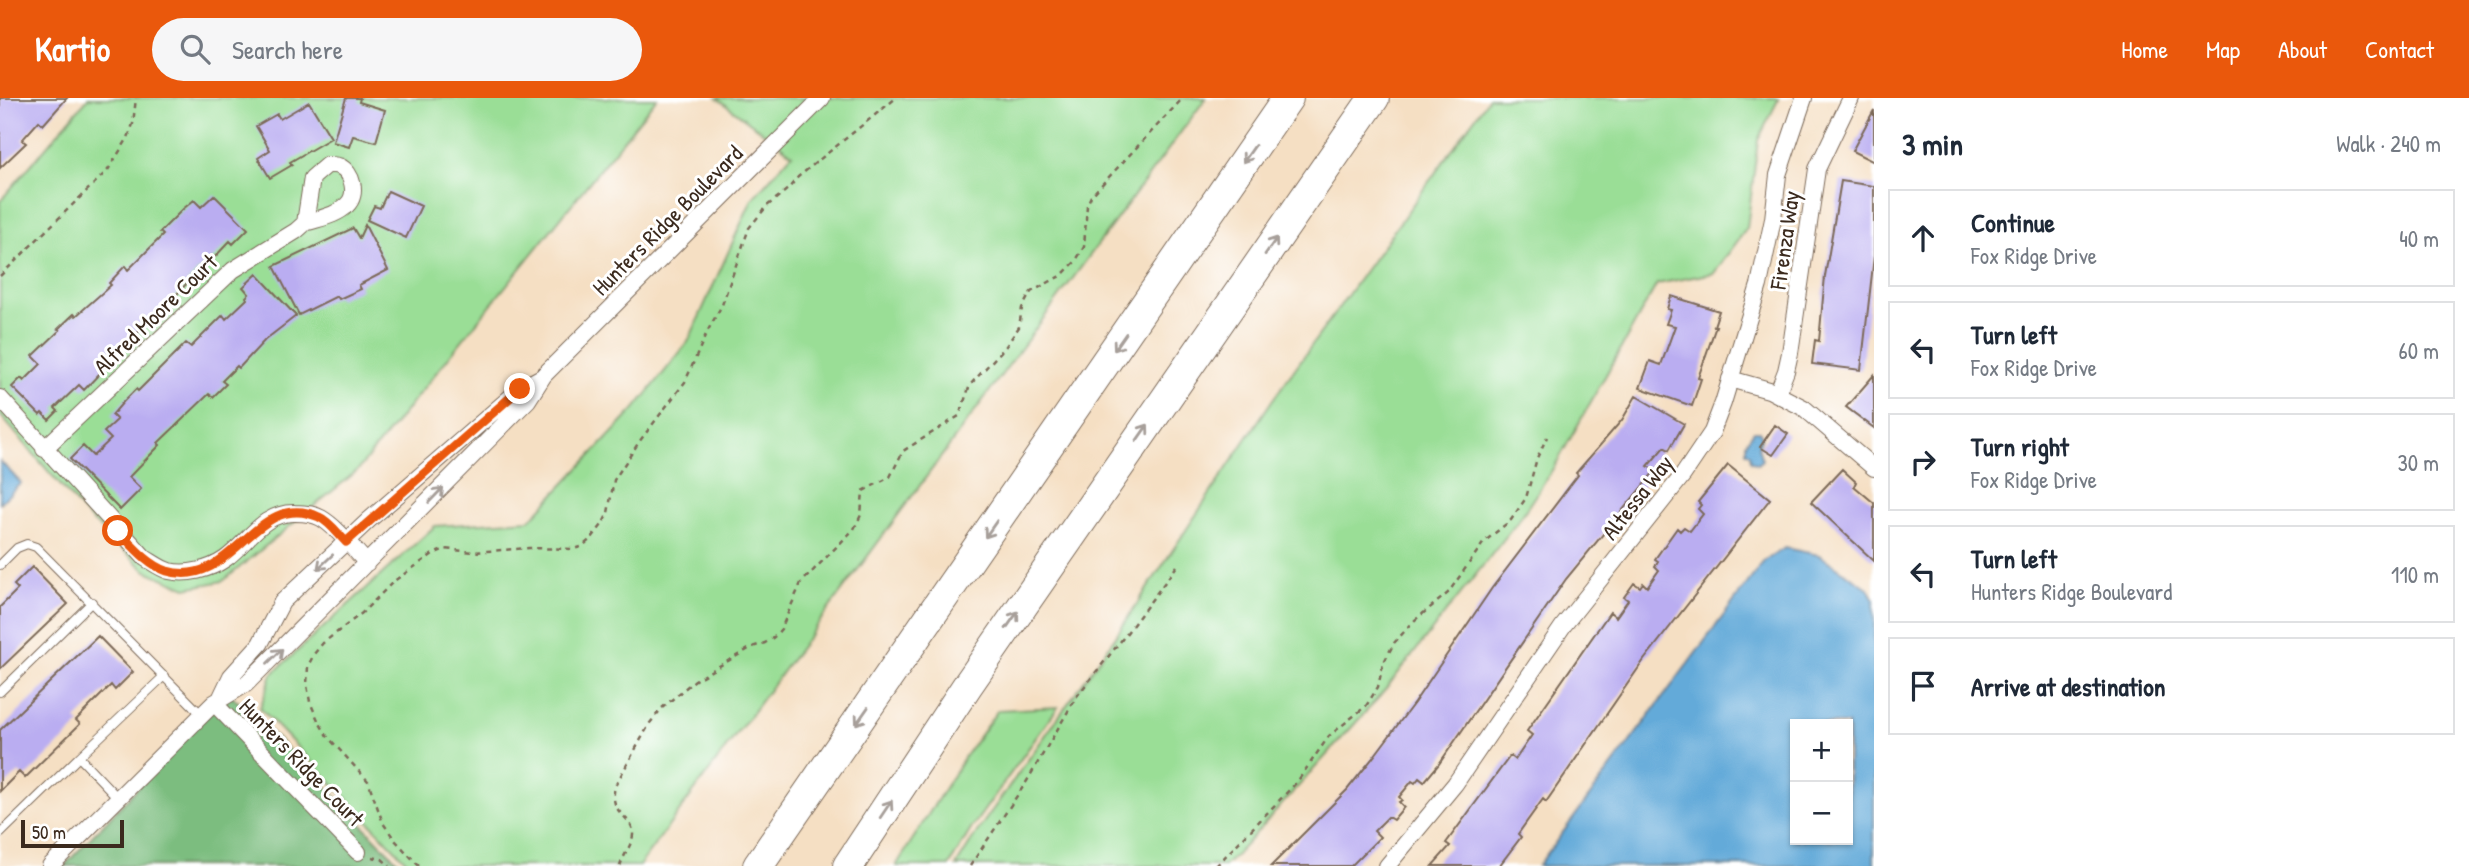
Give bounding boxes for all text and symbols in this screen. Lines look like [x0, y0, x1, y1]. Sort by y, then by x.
search box [152, 18, 642, 81]
text: Kartio [35, 27, 110, 71]
icon: search [176, 30, 214, 68]
text: Search here [232, 32, 343, 67]
text: Home [2121, 33, 2168, 65]
text: Map [2206, 33, 2240, 65]
text: About [2278, 33, 2327, 65]
text: Contact [2365, 33, 2434, 65]
text: 3 min [1902, 124, 1963, 164]
text: Walk · 240 m [2336, 128, 2441, 159]
street label: Hunters Ridge Boulevard [585, 138, 749, 302]
one-way arrow [1242, 144, 1256, 163]
street label: Firenza Way [1762, 188, 1806, 292]
text: Continue [1971, 205, 2055, 240]
icon: ahead [1904, 219, 1942, 257]
text: 40 m [2399, 223, 2439, 254]
one-way arrow [1264, 237, 1278, 256]
text: Fox Ridge Drive [1971, 240, 2097, 271]
street label: Alfred Moore Court [86, 246, 225, 381]
text: Turn left [1971, 317, 2057, 352]
one-way arrow [1113, 331, 1127, 351]
icon: left [1904, 331, 1942, 369]
text: 60 m [2399, 335, 2439, 366]
text: Fox Ridge Drive [1971, 352, 2097, 383]
route end [504, 373, 535, 404]
one-way arrow [1135, 424, 1149, 443]
text: Turn right [1971, 429, 2069, 464]
icon: right [1904, 443, 1942, 481]
text: 30 m [2397, 447, 2439, 478]
street label: Altessa Way [1594, 448, 1680, 546]
text: Fox Ridge Drive [1971, 464, 2097, 495]
one-way arrow [427, 486, 444, 503]
route start [102, 515, 133, 546]
one-way arrow [984, 519, 998, 538]
text: Turn left [1971, 541, 2057, 576]
one-way arrow [316, 554, 334, 570]
icon: left [1904, 555, 1942, 593]
text: 110 m [2391, 559, 2439, 590]
text: Hunters Ridge Boulevard [1971, 576, 2172, 607]
one-way arrow [1005, 611, 1019, 630]
one-way arrow [266, 647, 283, 664]
icon: arrive [1904, 667, 1942, 705]
text: Arrive at destination [1971, 669, 2166, 704]
street label: Hunters Ridge Court [233, 691, 372, 834]
one-way arrow [855, 706, 869, 725]
map controls [1790, 719, 1853, 845]
button: + [1790, 719, 1853, 782]
button: − [1790, 782, 1853, 845]
one-way arrow [879, 800, 893, 820]
scale bar [21, 817, 124, 849]
text: 50 m [32, 819, 66, 845]

